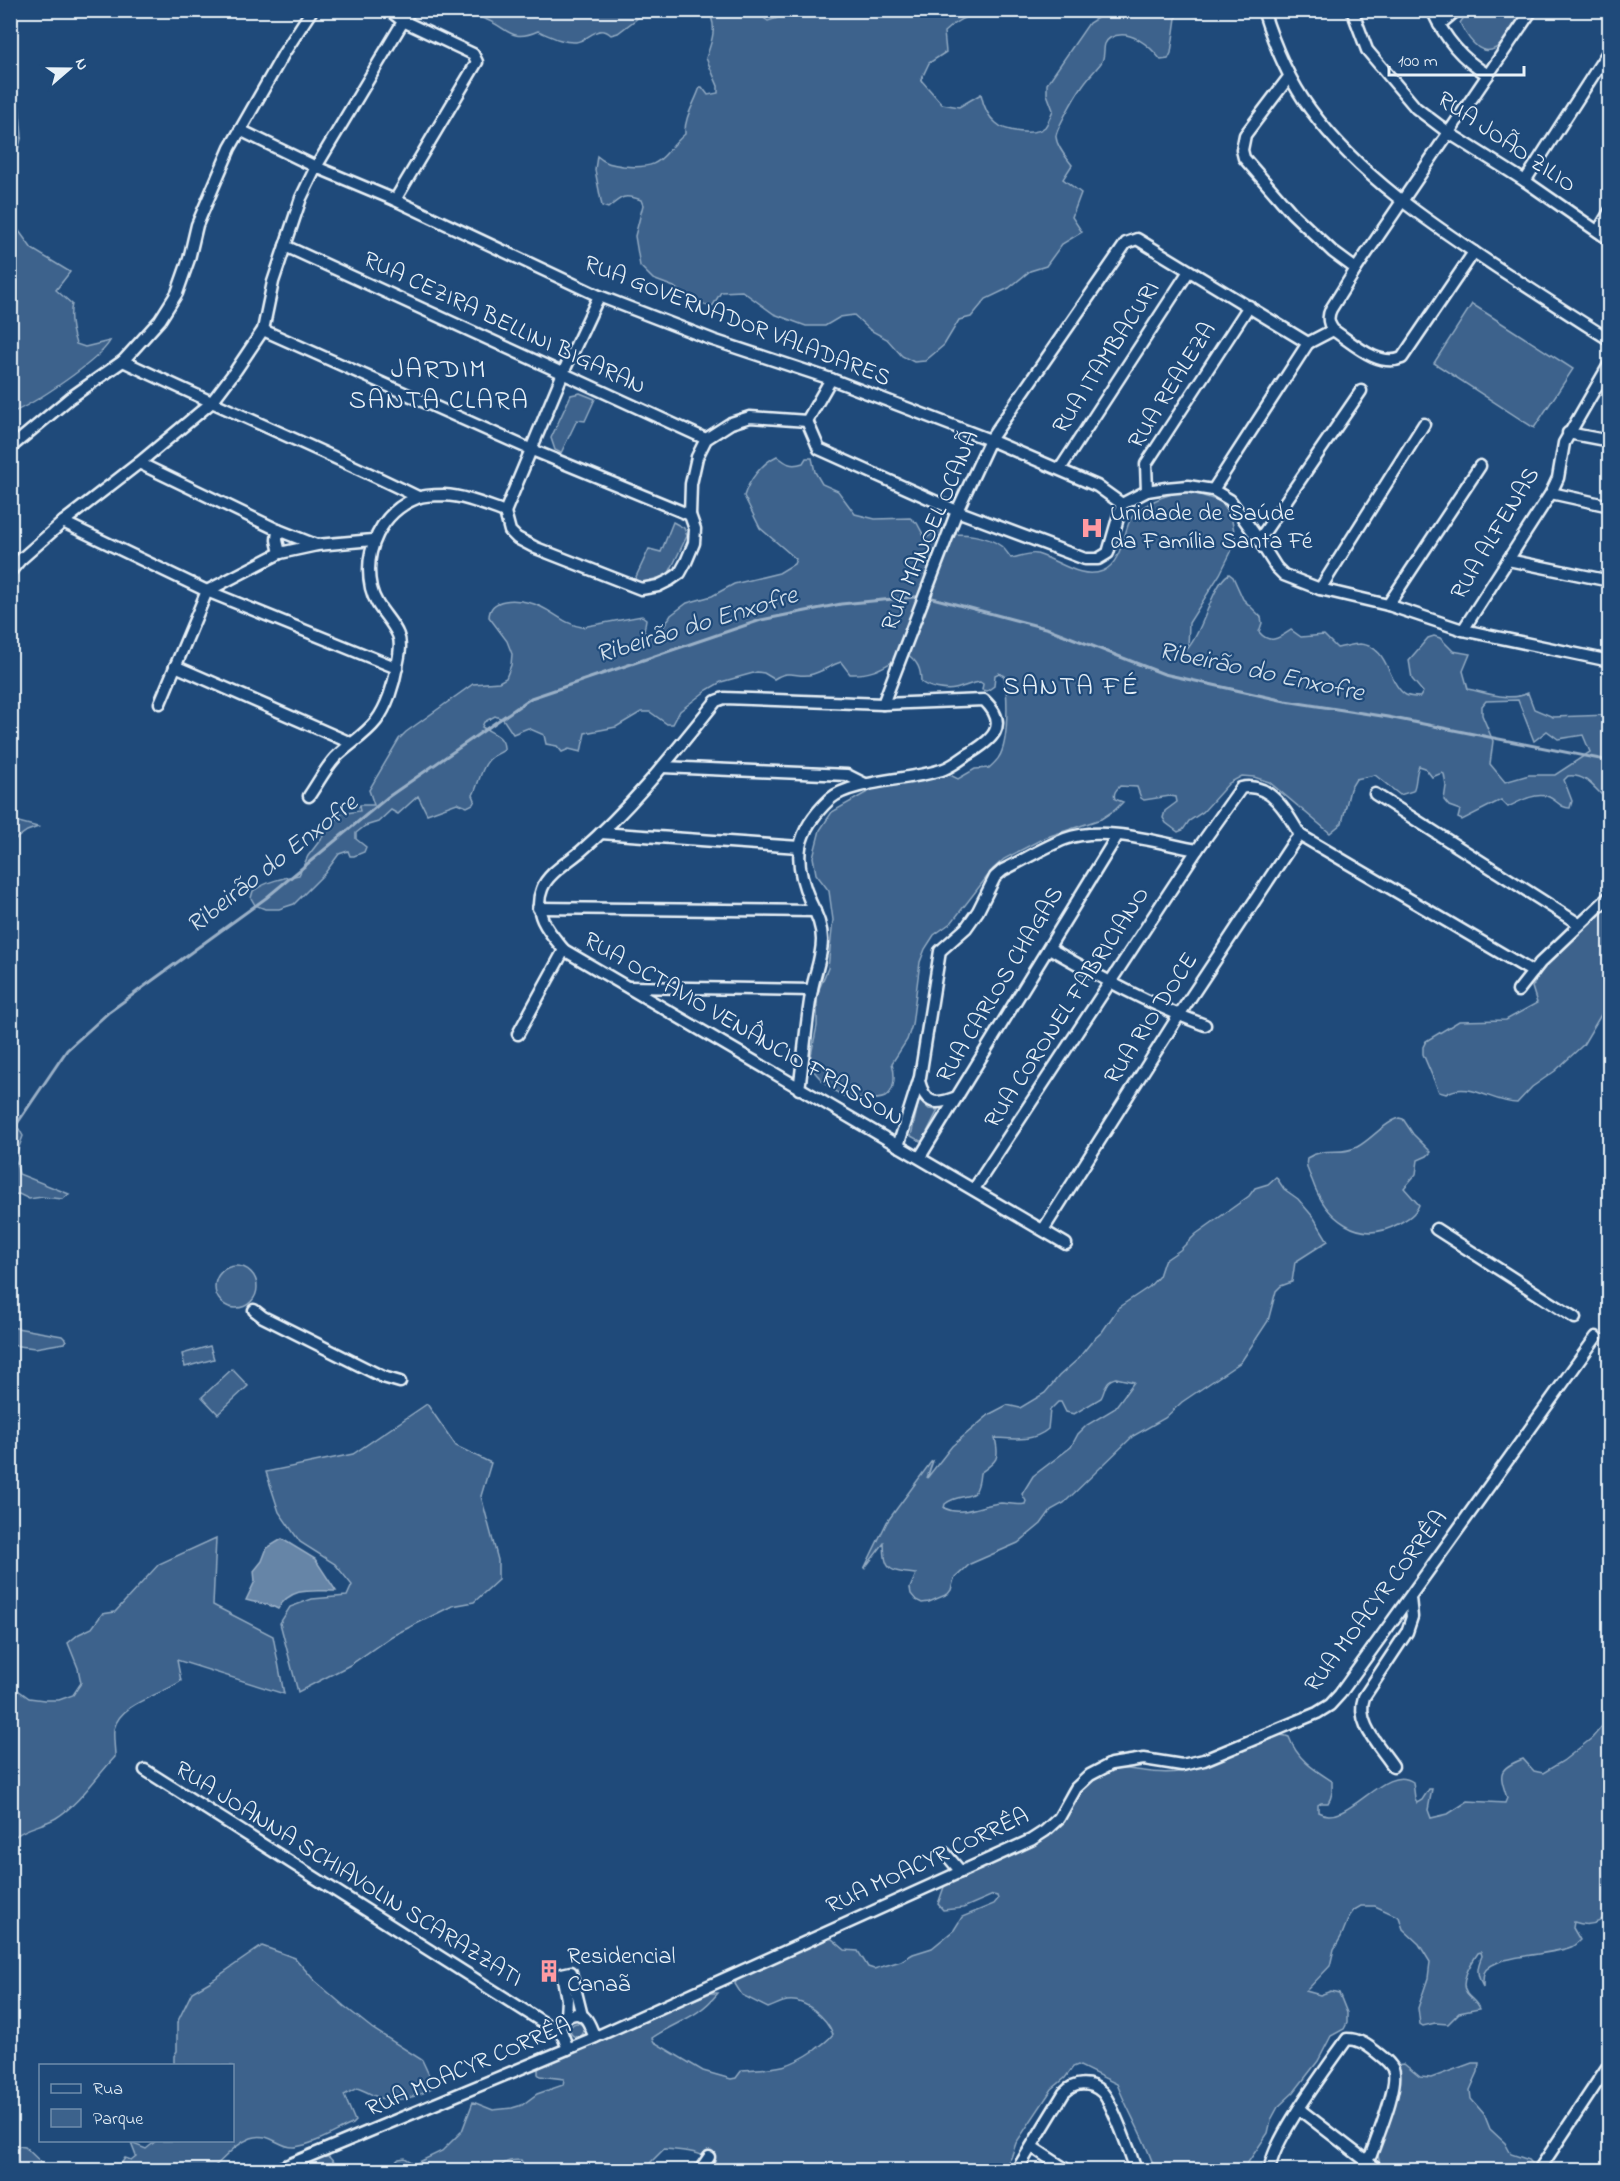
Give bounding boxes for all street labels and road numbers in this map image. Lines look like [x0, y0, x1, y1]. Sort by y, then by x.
street label: RUA JOÃO ZILIO [1429, 83, 1583, 203]
street label: RUA CEZIRA BELLINI BIGARAN [357, 243, 651, 405]
street label: RUA GOVERNADOR VALADARES [579, 247, 895, 397]
street label: RUA ITAMBACURI [1044, 275, 1170, 441]
street label: RUA REALEZA [1120, 316, 1226, 456]
street label: RUA MANOEL OCANÃ [873, 426, 989, 637]
street label: RUA ALFENAS [1443, 461, 1549, 607]
street label: RUA CARLOS CHAGAS [928, 880, 1074, 1090]
street label: RUA CORONEL FABRICIANO [977, 880, 1159, 1136]
street label: RUA OCTAVIO VENÂNCIO FRASSON [577, 923, 910, 1136]
street label: RUA RIO DOCE [1096, 946, 1208, 1092]
street label: RUA MOACYR CORRÊA [1297, 1503, 1457, 1701]
street label: RUA JOANNA SCHIAVOLIN SCARAZZATI [167, 1753, 529, 1997]
street label: RUA MOACYR CORRÊA [821, 1800, 1035, 1924]
street label: RUA MOACYR CORRÊA [361, 2009, 577, 2127]

